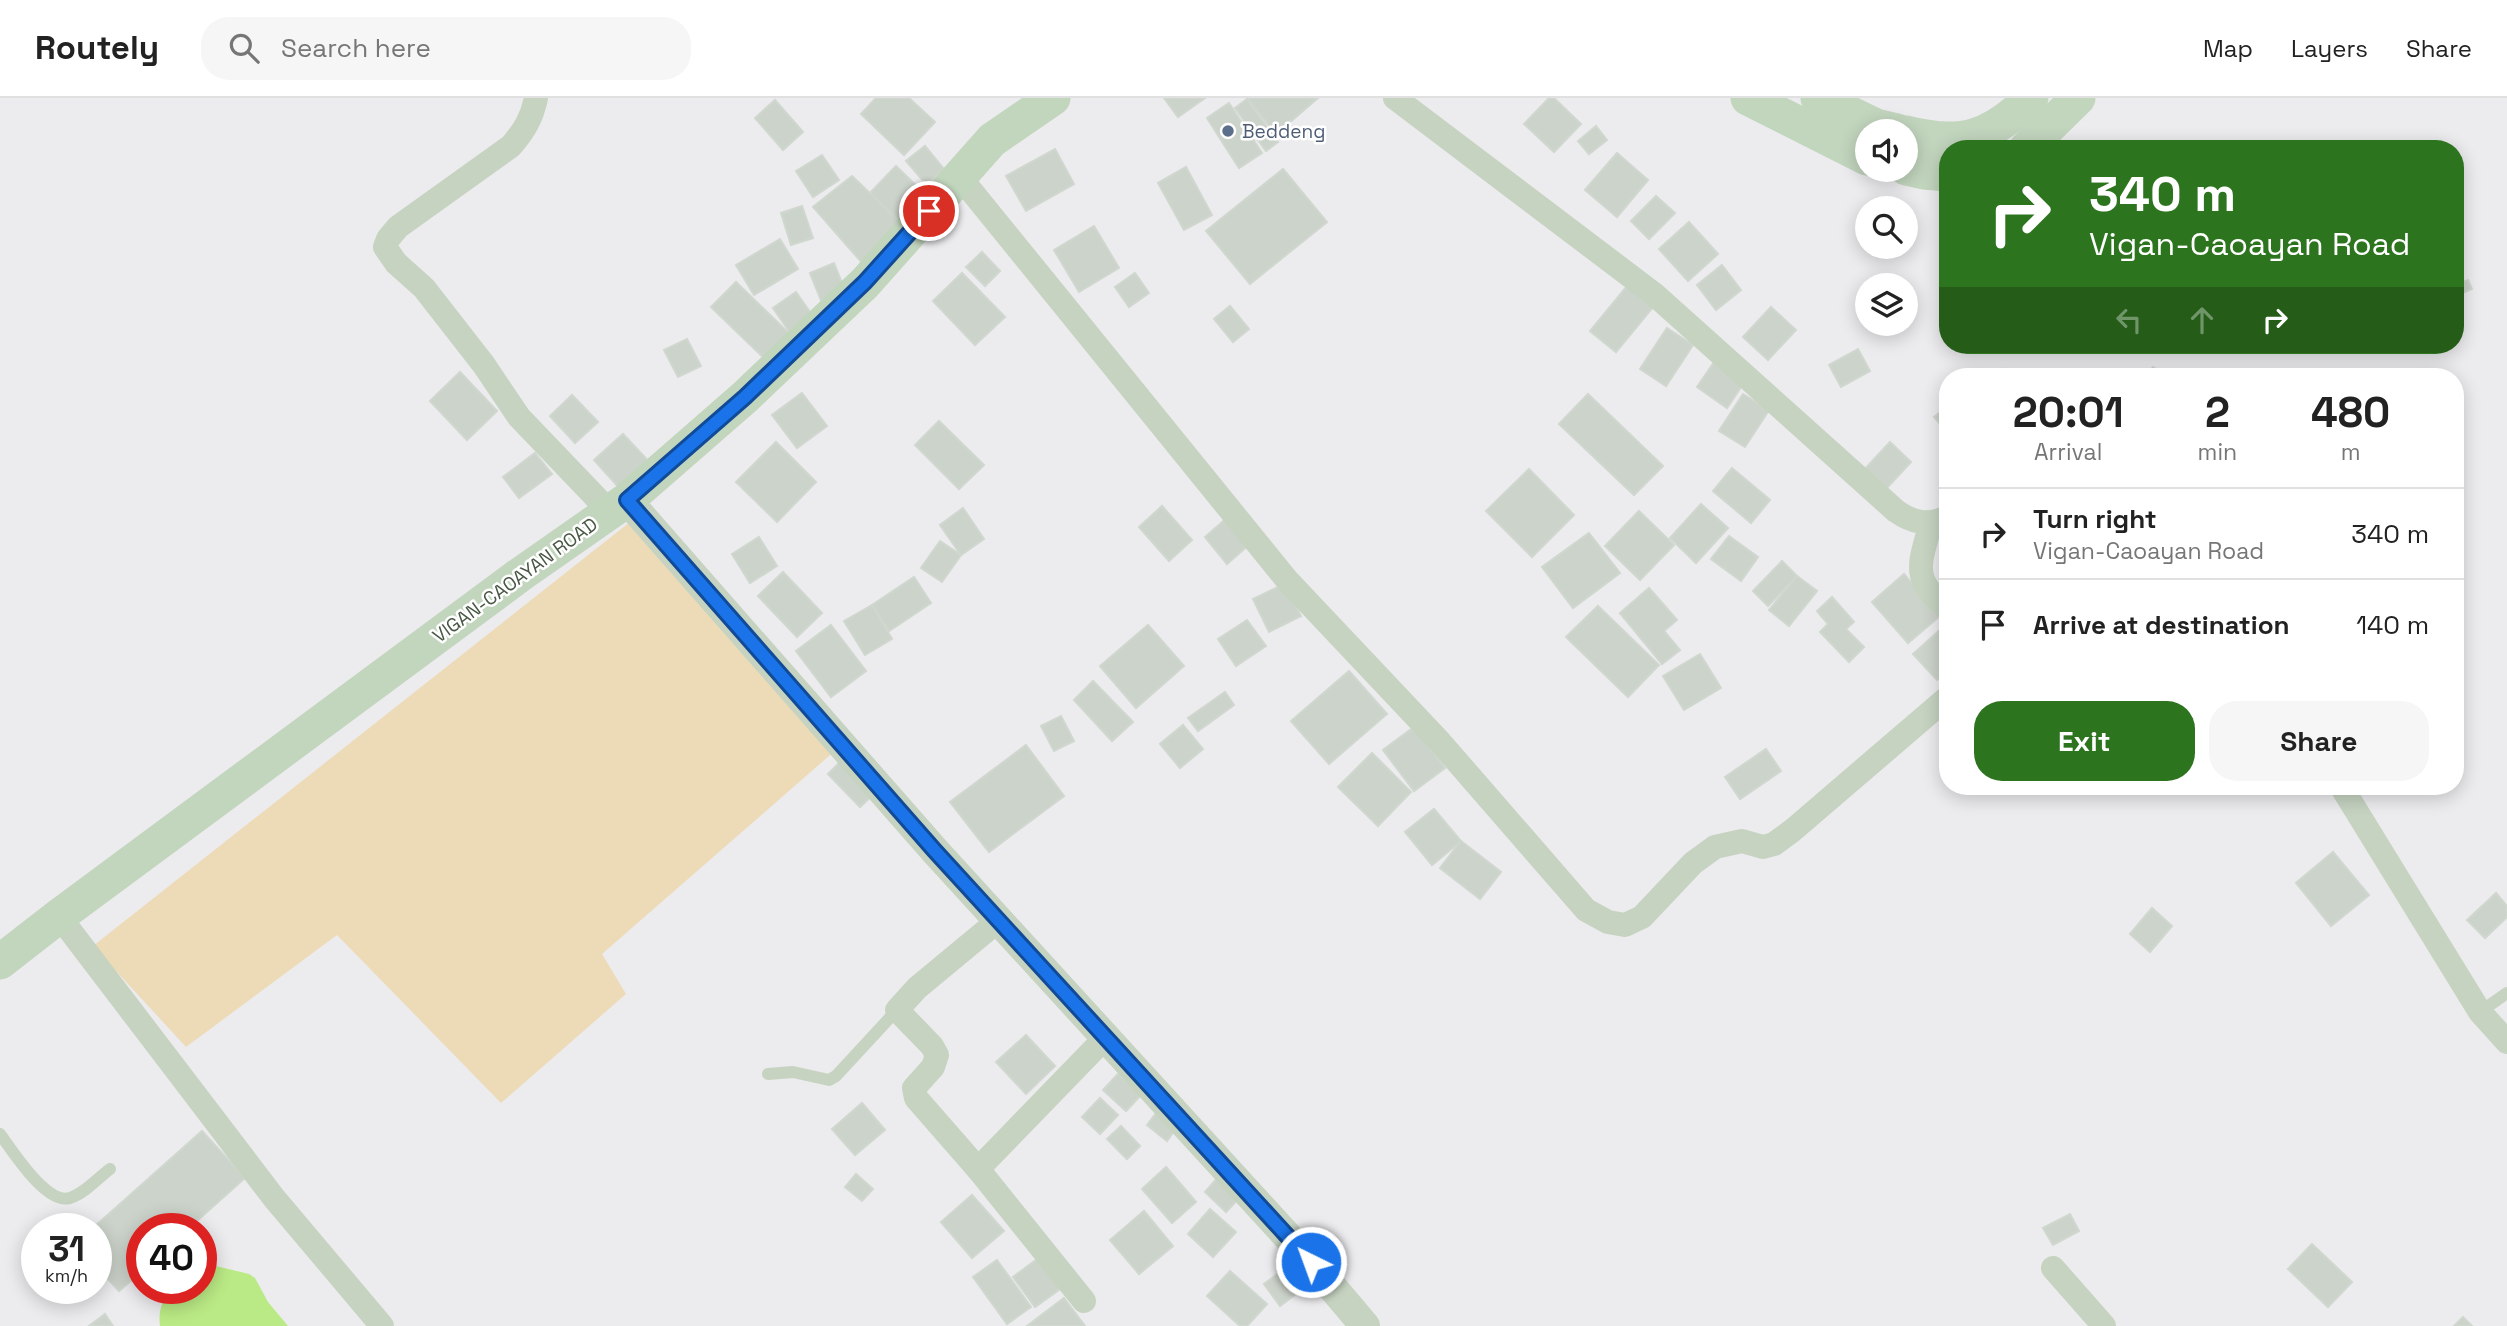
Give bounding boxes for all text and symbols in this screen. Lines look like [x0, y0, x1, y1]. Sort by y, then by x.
search box [201, 17, 691, 80]
text: Routely [35, 27, 159, 69]
icon: search [225, 29, 263, 67]
text: Search here [281, 31, 431, 65]
text: Map [2203, 33, 2253, 64]
text: Layers [2291, 33, 2368, 64]
text: Share [2406, 33, 2472, 64]
place label: Beddeng [1242, 119, 1325, 144]
map controls [1855, 119, 1918, 336]
button: sound [1855, 119, 1918, 182]
marker: Beddeng [1220, 123, 1236, 139]
text: 340 m [2089, 163, 2236, 225]
icon: right [1974, 168, 2065, 259]
pin [899, 181, 959, 241]
icon: arrive [910, 192, 948, 230]
button: search [1855, 196, 1918, 259]
text: Vigan-Caoayan Road [2089, 224, 2410, 264]
button: layers [1855, 273, 1918, 336]
icon: left [2110, 301, 2148, 339]
icon: ahead [2183, 301, 2221, 339]
icon: right [2256, 301, 2294, 339]
text: 20:01 [2013, 386, 2124, 439]
text: 2 [2205, 386, 2230, 439]
text: 480 [2311, 386, 2390, 439]
text: Arrival [2034, 437, 2102, 467]
text: min [2198, 437, 2237, 467]
text: m [2341, 437, 2360, 467]
text: Turn right [2033, 502, 2157, 536]
street label: VIGAN-CAOAYAN ROAD [428, 512, 602, 648]
icon: right [1974, 515, 2012, 553]
text: 340 m [2351, 517, 2429, 551]
text: Vigan-Caoayan Road [2033, 536, 2264, 566]
icon: arrive [1974, 606, 2012, 644]
text: Arrive at destination [2033, 608, 2290, 642]
text: 140 m [2356, 608, 2429, 642]
button: Exit [1974, 701, 2195, 781]
button: Share [2209, 701, 2429, 781]
speed limit sign: 40 [126, 1213, 217, 1304]
position arrow [1274, 1225, 1348, 1299]
text: 31 [48, 1227, 85, 1271]
text: km/h [45, 1264, 88, 1287]

